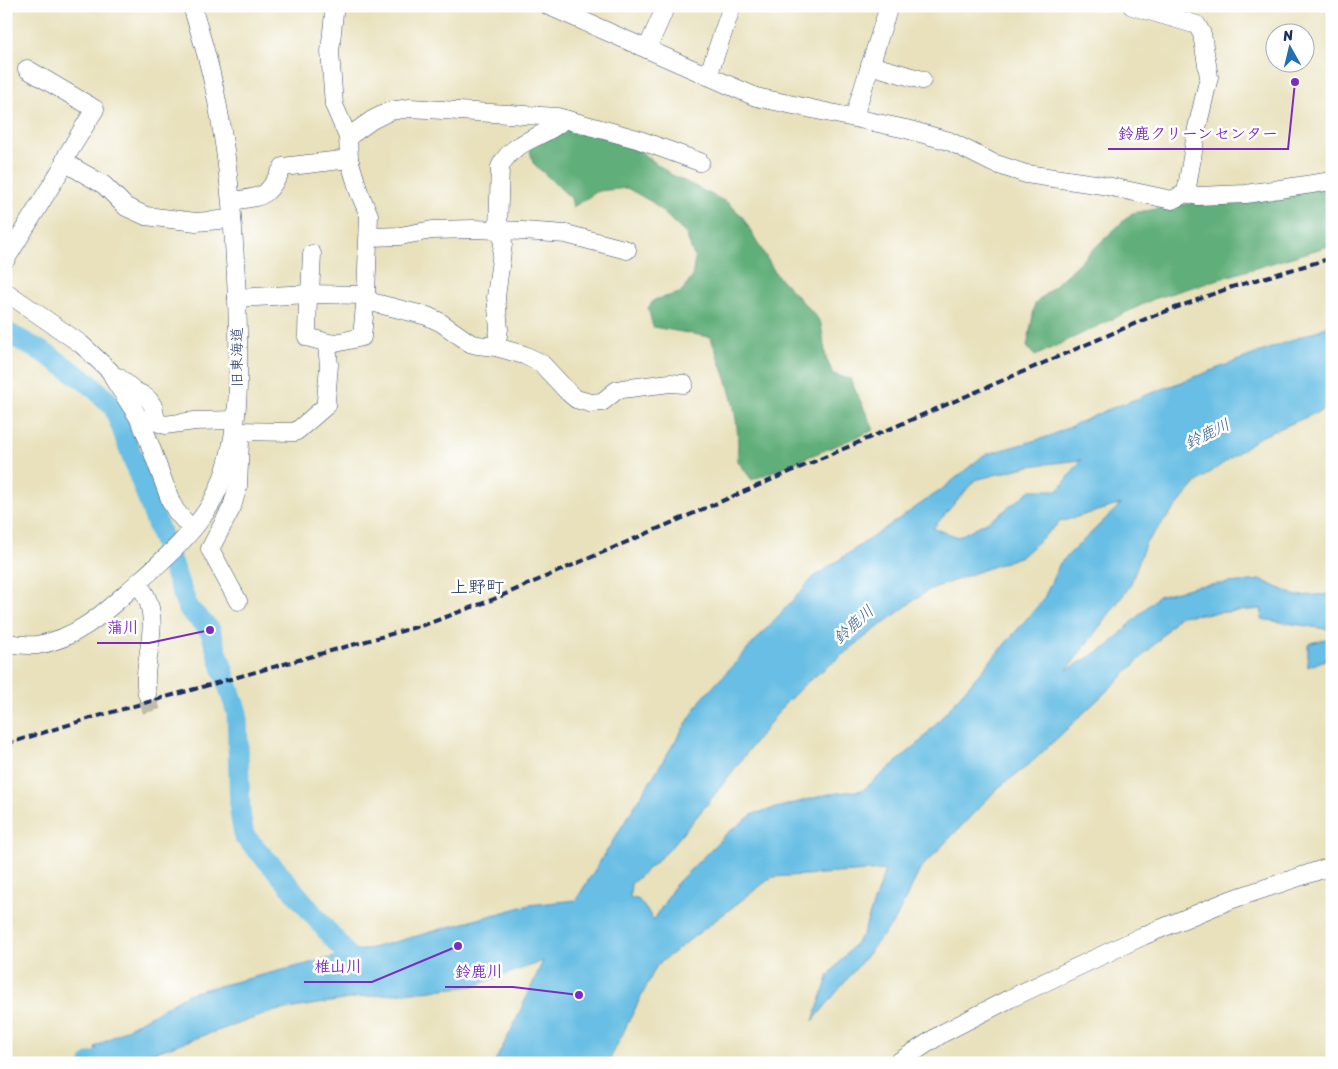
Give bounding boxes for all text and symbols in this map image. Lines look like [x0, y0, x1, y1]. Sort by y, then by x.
north arrow [1266, 22, 1316, 72]
text: N [1281, 23, 1295, 49]
callout: 鈴鹿クリーンセンター [1108, 118, 1288, 149]
text: 鈴鹿クリーンセンター [1118, 119, 1278, 148]
street label: 旧東海道 [224, 327, 250, 387]
water label: 鈴鹿川 [1179, 410, 1235, 457]
district label: 上野町 [450, 571, 504, 603]
water label: 鈴鹿川 [826, 598, 881, 651]
callout: 蒲川 [97, 612, 149, 643]
text: 蒲川 [107, 613, 139, 642]
callout: 椎山川 [304, 951, 372, 982]
text: 椎山川 [314, 952, 362, 981]
callout: 鈴鹿川 [445, 956, 513, 987]
text: 鈴鹿川 [455, 957, 503, 986]

